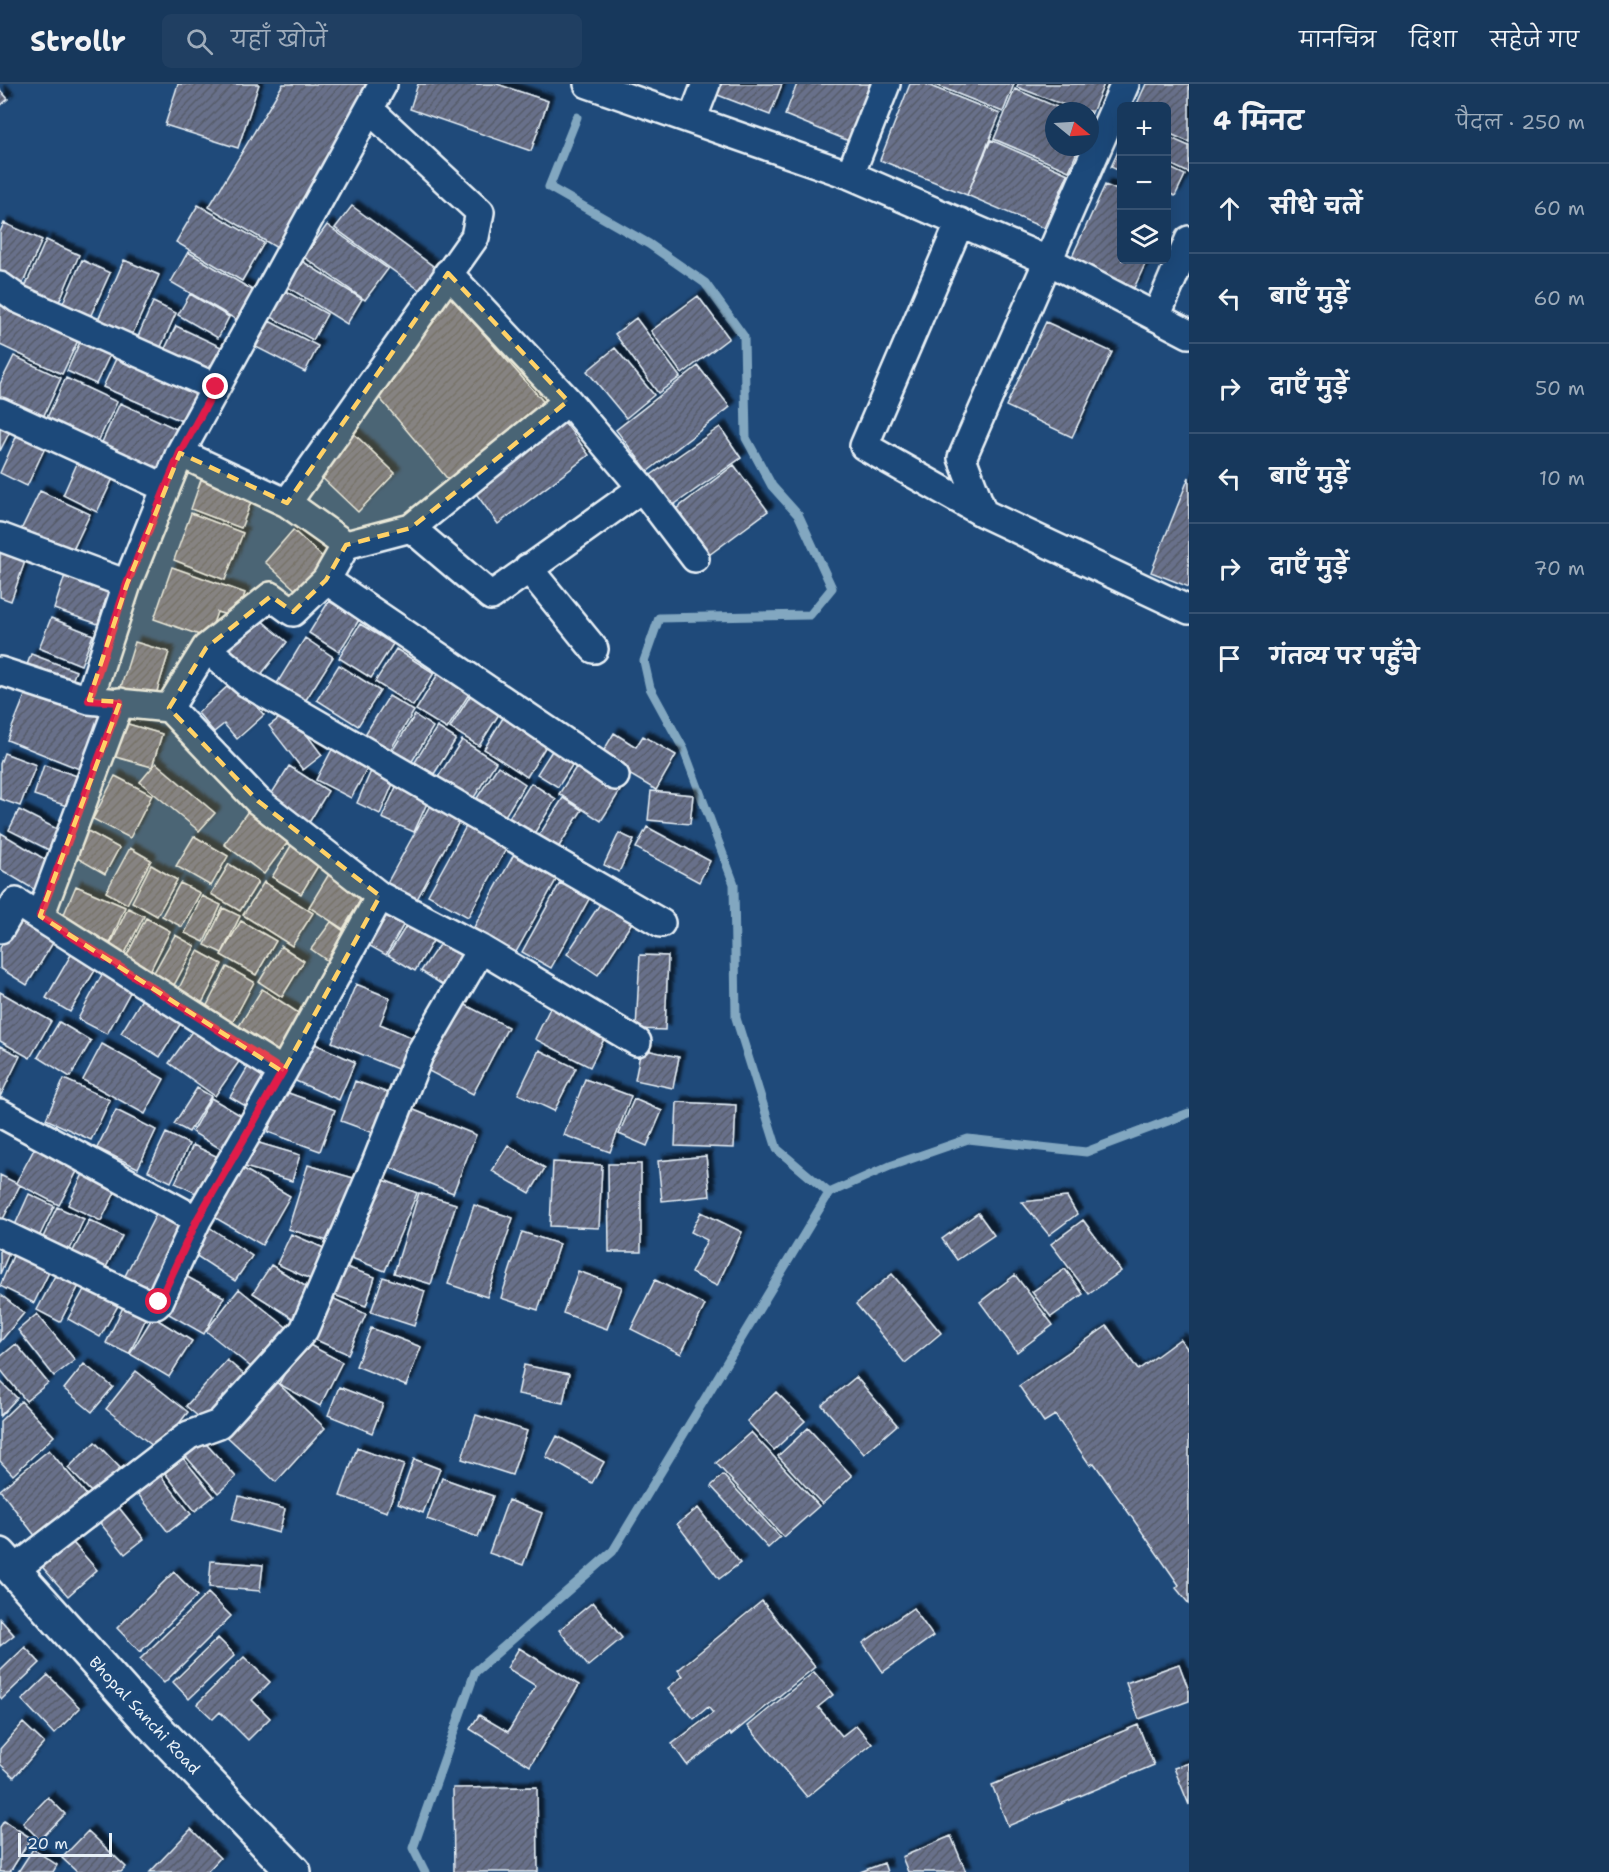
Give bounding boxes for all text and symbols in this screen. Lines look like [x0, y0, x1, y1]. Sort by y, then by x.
search box [162, 14, 582, 68]
text: Strollr [30, 22, 126, 60]
icon: search [183, 25, 216, 58]
text: यहाँ खोजें [231, 25, 327, 54]
text: मानचित्र [1299, 26, 1376, 54]
text: दिशा [1409, 26, 1457, 54]
text: सहेजे गए [1490, 26, 1579, 54]
north arrow [1045, 102, 1099, 156]
map controls [1117, 102, 1171, 264]
button: + [1117, 102, 1171, 156]
text: 4 मिनट [1213, 103, 1303, 138]
text: पैदल · 250 m [1456, 109, 1585, 135]
button: − [1117, 156, 1171, 210]
icon: ahead [1213, 192, 1246, 225]
text: सीधे चलें [1270, 192, 1362, 221]
text: 60 m [1533, 195, 1585, 221]
button: layers [1117, 210, 1171, 264]
icon: left [1213, 282, 1246, 315]
text: बाएँ मुड़ें [1270, 282, 1349, 311]
text: 60 m [1533, 285, 1585, 311]
icon: right [1213, 372, 1246, 405]
text: दाएँ मुड़ें [1270, 372, 1349, 401]
route end [202, 373, 228, 399]
text: 50 m [1535, 375, 1585, 401]
icon: left [1213, 462, 1246, 495]
text: बाएँ मुड़ें [1270, 462, 1349, 491]
text: 10 m [1539, 465, 1585, 491]
icon: right [1213, 552, 1246, 585]
text: दाएँ मुड़ें [1270, 552, 1349, 581]
text: 70 m [1533, 555, 1585, 581]
icon: arrive [1213, 642, 1246, 675]
text: गंतव्य पर पहुँचे [1270, 642, 1419, 671]
route start [145, 1288, 171, 1314]
street label: Bhopal Sanchi Road [84, 1652, 205, 1779]
scale bar [18, 1830, 112, 1858]
text: 20 m [27, 1833, 68, 1854]

